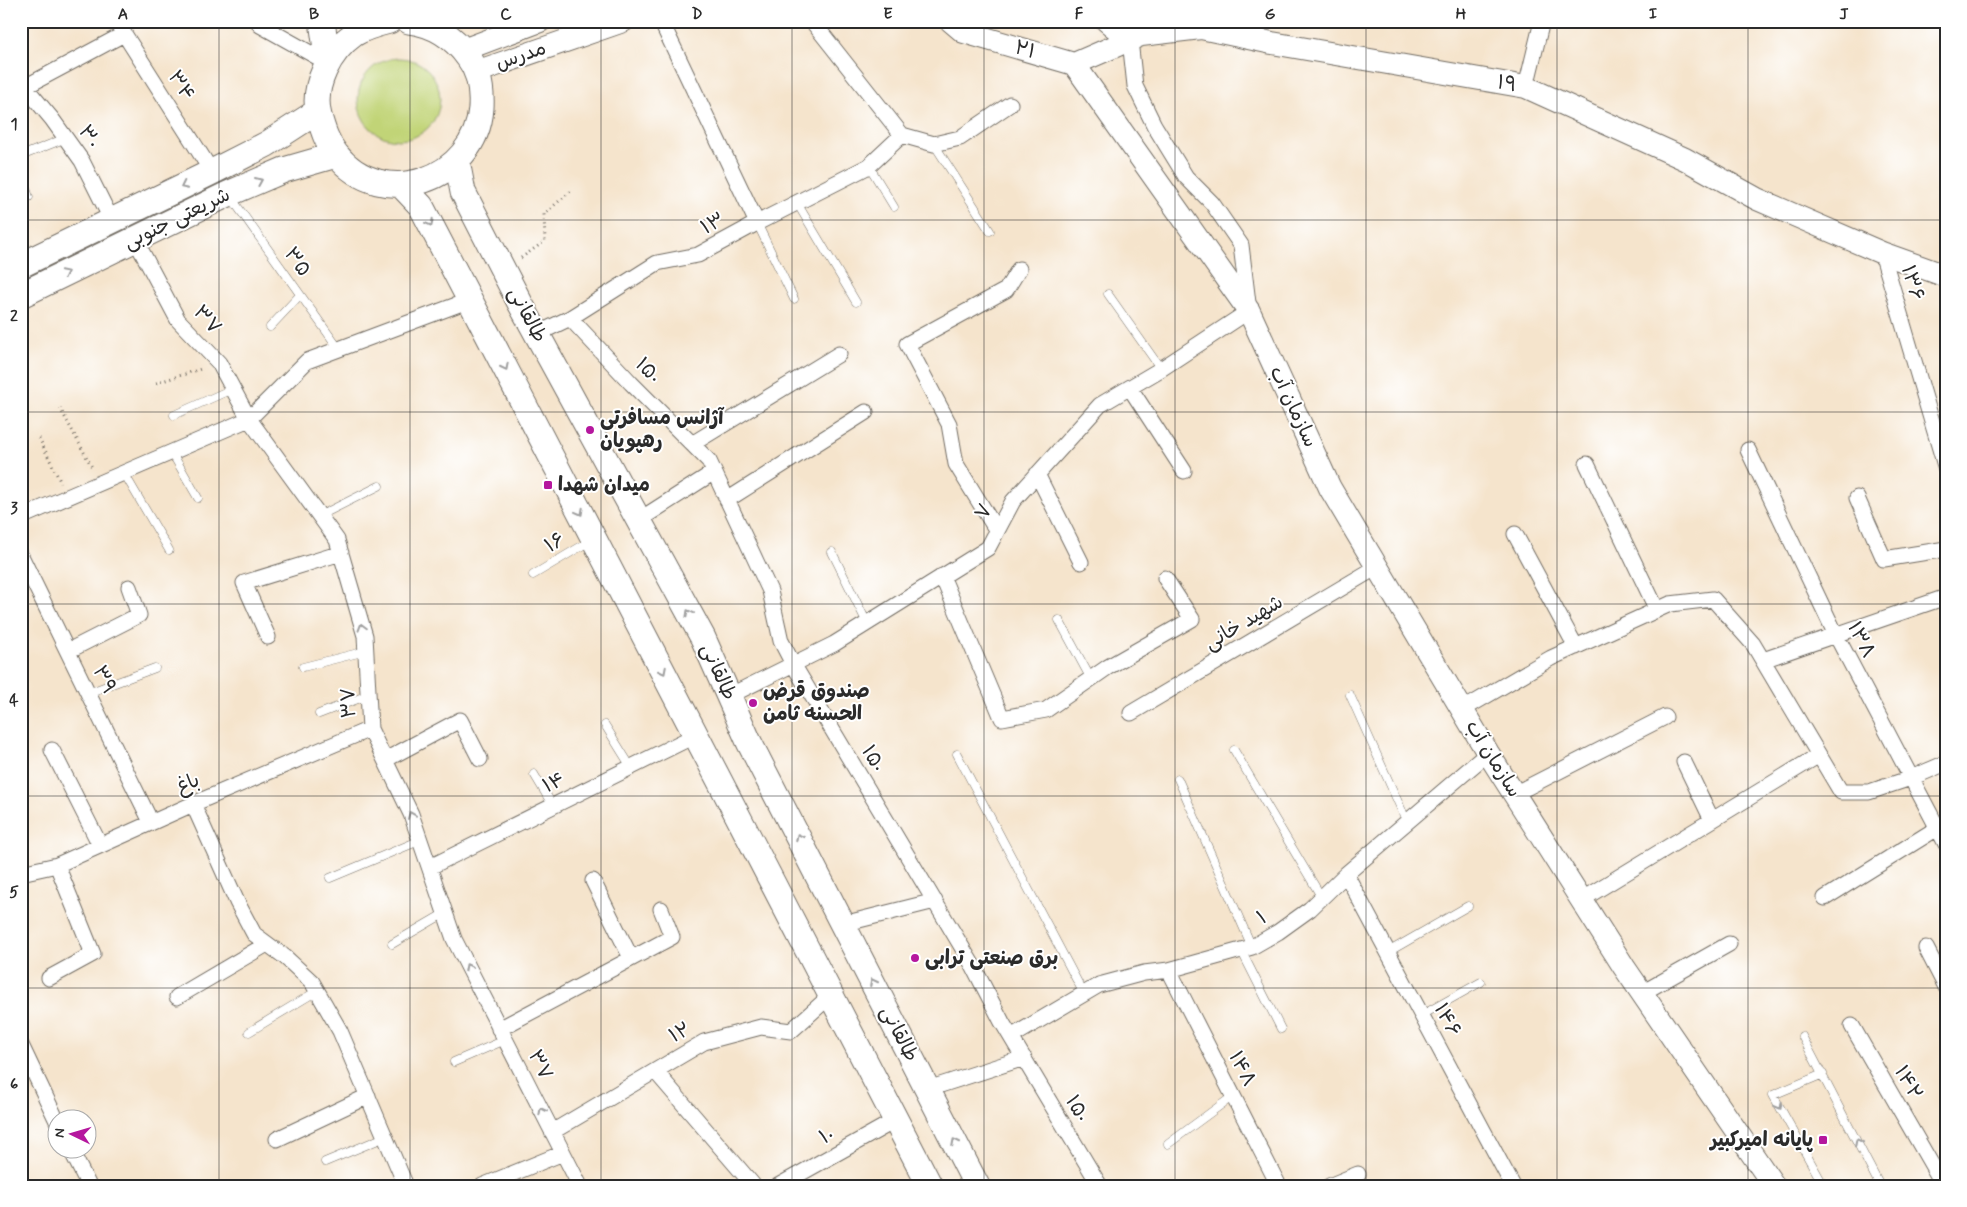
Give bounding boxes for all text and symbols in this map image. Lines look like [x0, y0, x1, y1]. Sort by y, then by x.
text: A [118, 4, 128, 25]
text: B [309, 4, 319, 25]
text: C [500, 4, 512, 25]
text: D [691, 4, 703, 25]
text: E [883, 4, 893, 25]
text: F [1075, 4, 1084, 25]
text: G [1265, 4, 1276, 25]
text: H [1456, 4, 1467, 25]
text: I [1649, 4, 1658, 25]
text: J [1839, 4, 1849, 25]
street label: ۲۱ [1011, 34, 1039, 66]
street label: مدرس [492, 35, 550, 77]
street label: ۳۴ [161, 65, 201, 107]
street label: ۱۹ [1495, 69, 1519, 99]
text: 1 [10, 114, 18, 135]
street label: ۳۰ [71, 120, 107, 154]
one-way arrow [254, 176, 263, 187]
one-way arrow [180, 180, 189, 190]
street label: شریعتی جنوبی [119, 182, 235, 256]
street label: ۱۳ [696, 206, 730, 242]
one-way arrow [424, 218, 434, 227]
street label: ۳۵ [277, 242, 317, 282]
street label: ۱۳۶ [1894, 262, 1930, 304]
one-way arrow [60, 269, 69, 279]
street label: طالقانی [501, 282, 553, 348]
street label: ۳۷ [187, 300, 227, 340]
text: 2 [10, 306, 18, 327]
street label: ۱۵۰ [629, 352, 667, 390]
one-way arrow [499, 362, 509, 371]
street label: سازمان آب [1262, 362, 1324, 452]
place label: آژانس مسافرتی رهپویان [600, 405, 725, 455]
marker: آژانس مسافرتی رهپویان [584, 424, 596, 436]
place label: میدان شهدا [558, 472, 650, 499]
marker: میدان شهدا [542, 479, 554, 491]
text: 3 [10, 498, 18, 519]
street label: ۷ [969, 499, 999, 525]
one-way arrow [574, 506, 584, 515]
street label: ۱۶ [540, 526, 570, 560]
street label: شهید خانی [1200, 589, 1288, 657]
one-way arrow [686, 609, 696, 618]
street label: ۱۳۸ [1840, 617, 1882, 663]
one-way arrow [358, 623, 368, 632]
street label: طالقانی [694, 639, 742, 705]
street label: ۳۹ [86, 661, 122, 699]
one-way arrow [657, 666, 667, 675]
place label: صندوق قرض الحسنه ثامن [763, 678, 870, 728]
street label: ۳۷ [335, 687, 363, 719]
text: 4 [9, 690, 19, 711]
marker: صندوق قرض الحسنه ثامن [747, 697, 759, 709]
street label: سازمان آب [1459, 715, 1527, 803]
street label: ۱۵۰ [854, 740, 892, 778]
street label: ۱۴ [538, 766, 570, 800]
street label: باغ [172, 767, 204, 801]
one-way arrow [407, 811, 417, 819]
one-way arrow [795, 834, 805, 843]
text: 5 [9, 882, 19, 903]
street label: ۱ [1252, 905, 1272, 931]
place label: برق صنعتی ترابی [925, 945, 1058, 972]
marker: برق صنعتی ترابی [909, 952, 921, 964]
one-way arrow [464, 963, 474, 972]
one-way arrow [869, 978, 879, 987]
street label: ۱۴۶ [1427, 998, 1467, 1042]
street label: طالقانی [873, 1001, 925, 1067]
street label: ۱۲ [664, 1016, 696, 1050]
street label: ۳۷ [521, 1045, 559, 1085]
street label: ۱۴۸ [1222, 1047, 1262, 1091]
street label: ۱۴۲ [1887, 1061, 1929, 1105]
text: 6 [10, 1074, 18, 1095]
street label: ۱۵۰ [1058, 1090, 1096, 1128]
one-way arrow [1773, 1100, 1783, 1109]
one-way arrow [538, 1108, 548, 1117]
north arrow [48, 1110, 98, 1160]
street label: ۱۰ [814, 1121, 840, 1151]
place label: پایانه امیرکبیر [1708, 1127, 1813, 1154]
text: N [51, 1128, 69, 1138]
marker: پایانه امیرکبیر [1817, 1134, 1829, 1146]
one-way arrow [1854, 1138, 1864, 1147]
one-way arrow [951, 1139, 961, 1148]

